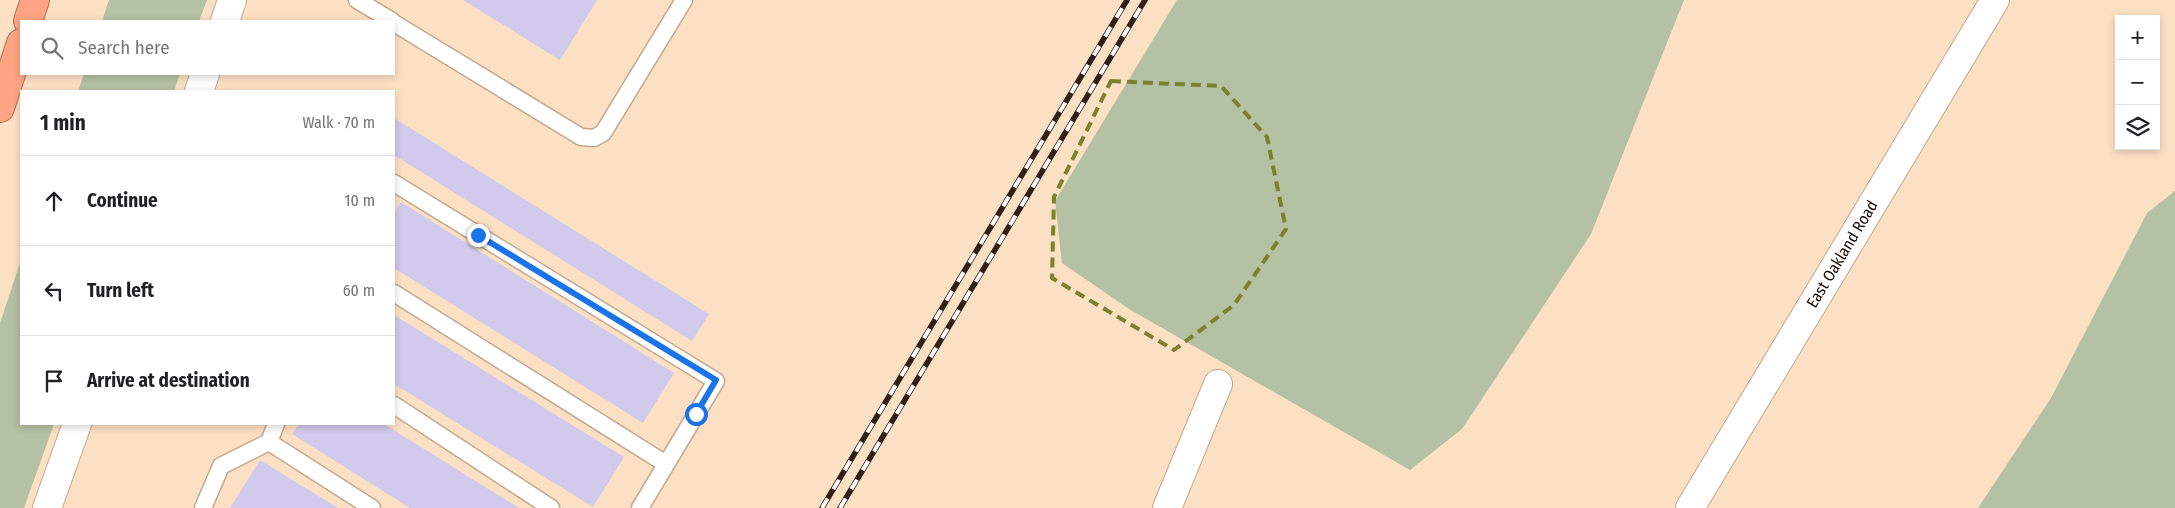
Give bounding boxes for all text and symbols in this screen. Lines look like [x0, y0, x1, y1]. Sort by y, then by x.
map controls [2115, 15, 2160, 150]
button: + [2115, 15, 2160, 60]
search box [20, 20, 395, 75]
icon: search [38, 34, 66, 62]
text: Search here [78, 36, 170, 59]
button: − [2115, 60, 2160, 105]
button: layers [2115, 105, 2160, 150]
text: 1 min [40, 110, 86, 136]
text: Walk · 70 m [303, 113, 375, 132]
icon: ahead [40, 187, 68, 215]
text: Continue [87, 189, 158, 212]
text: 10 m [344, 191, 375, 210]
street label: East Oakland Road [1802, 197, 1882, 311]
route end [467, 224, 490, 247]
icon: left [40, 277, 68, 305]
text: Turn left [87, 279, 154, 302]
text: 60 m [343, 281, 375, 300]
icon: arrive [40, 367, 68, 395]
text: Arrive at destination [87, 369, 250, 392]
route start [685, 403, 708, 426]

